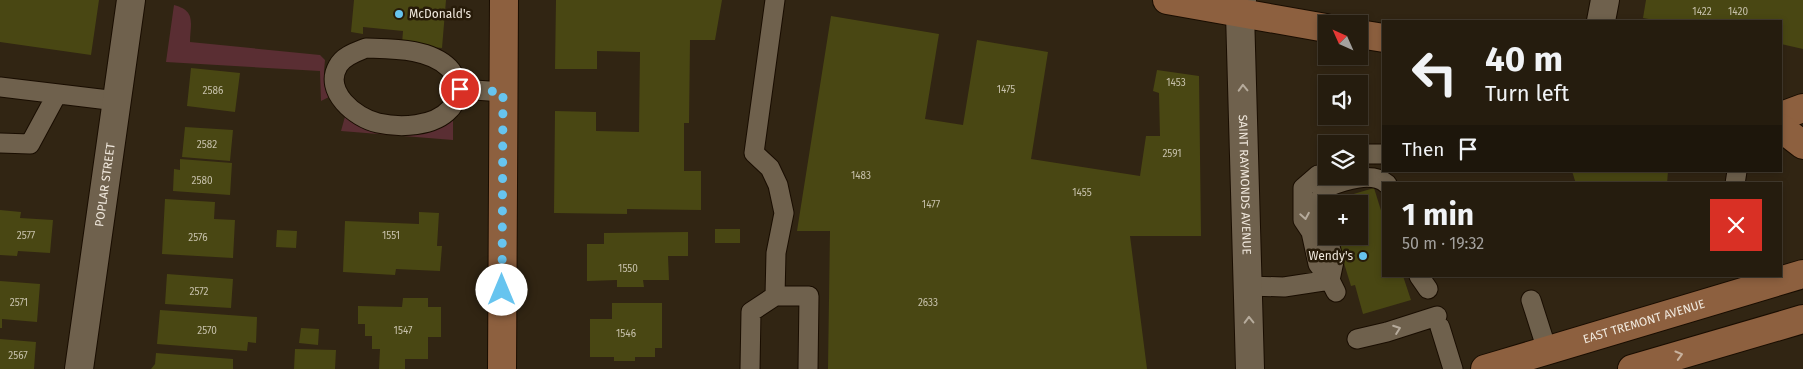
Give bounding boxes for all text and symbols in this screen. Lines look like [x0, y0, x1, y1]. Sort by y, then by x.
house number: 1422 [1692, 6, 1712, 18]
house number: 1420 [1728, 6, 1748, 18]
place label: McDonald's [409, 7, 471, 21]
marker: McDonald's [393, 8, 405, 20]
north arrow [1318, 15, 1368, 65]
map controls [1318, 15, 1368, 245]
text: 40 m [1485, 38, 1563, 80]
icon: left [1402, 40, 1467, 105]
pin [439, 68, 481, 110]
icon: arrive [446, 75, 474, 103]
button: sound [1318, 75, 1368, 125]
house number: 1453 [1166, 77, 1186, 89]
text: Turn left [1485, 80, 1569, 107]
house number: 1475 [997, 84, 1015, 96]
one-way arrow [1238, 84, 1248, 92]
house number: 2586 [203, 85, 223, 97]
street label: SAINT RAYMONDS AVENUE [1236, 115, 1254, 255]
button: layers [1318, 135, 1368, 185]
icon: arrive [1454, 135, 1482, 163]
text: Then [1402, 138, 1444, 161]
house number: 2582 [197, 139, 217, 151]
street label: POPLAR STREET [92, 141, 118, 228]
house number: 2591 [1162, 148, 1182, 160]
house number: 1483 [851, 170, 871, 182]
house number: 2580 [191, 175, 213, 187]
house number: 1455 [1072, 187, 1092, 199]
button: + [1318, 195, 1368, 245]
text: 1 min [1402, 197, 1474, 233]
house number: 1477 [922, 199, 941, 211]
button: close [1710, 199, 1762, 251]
one-way arrow [1299, 212, 1309, 221]
house number: 2577 [17, 230, 36, 242]
house number: 1551 [382, 230, 400, 242]
house number: 2576 [188, 232, 208, 244]
text: 50 m · 19:32 [1402, 234, 1484, 253]
place label: Wendy's [1308, 249, 1353, 263]
marker: Wendy's [1357, 250, 1369, 262]
position arrow [475, 263, 527, 315]
house number: 1550 [618, 263, 638, 275]
house number: 2572 [190, 286, 209, 298]
house number: 2571 [10, 297, 28, 309]
house number: 2633 [918, 297, 938, 309]
street label: EAST TREMONT AVENUE [1581, 297, 1707, 346]
one-way arrow [1244, 316, 1254, 324]
one-way arrow [1392, 324, 1401, 334]
house number: 2570 [197, 325, 217, 337]
house number: 1547 [394, 325, 413, 337]
house number: 1546 [616, 328, 636, 340]
house number: 2567 [8, 350, 28, 362]
one-way arrow [1674, 351, 1683, 361]

